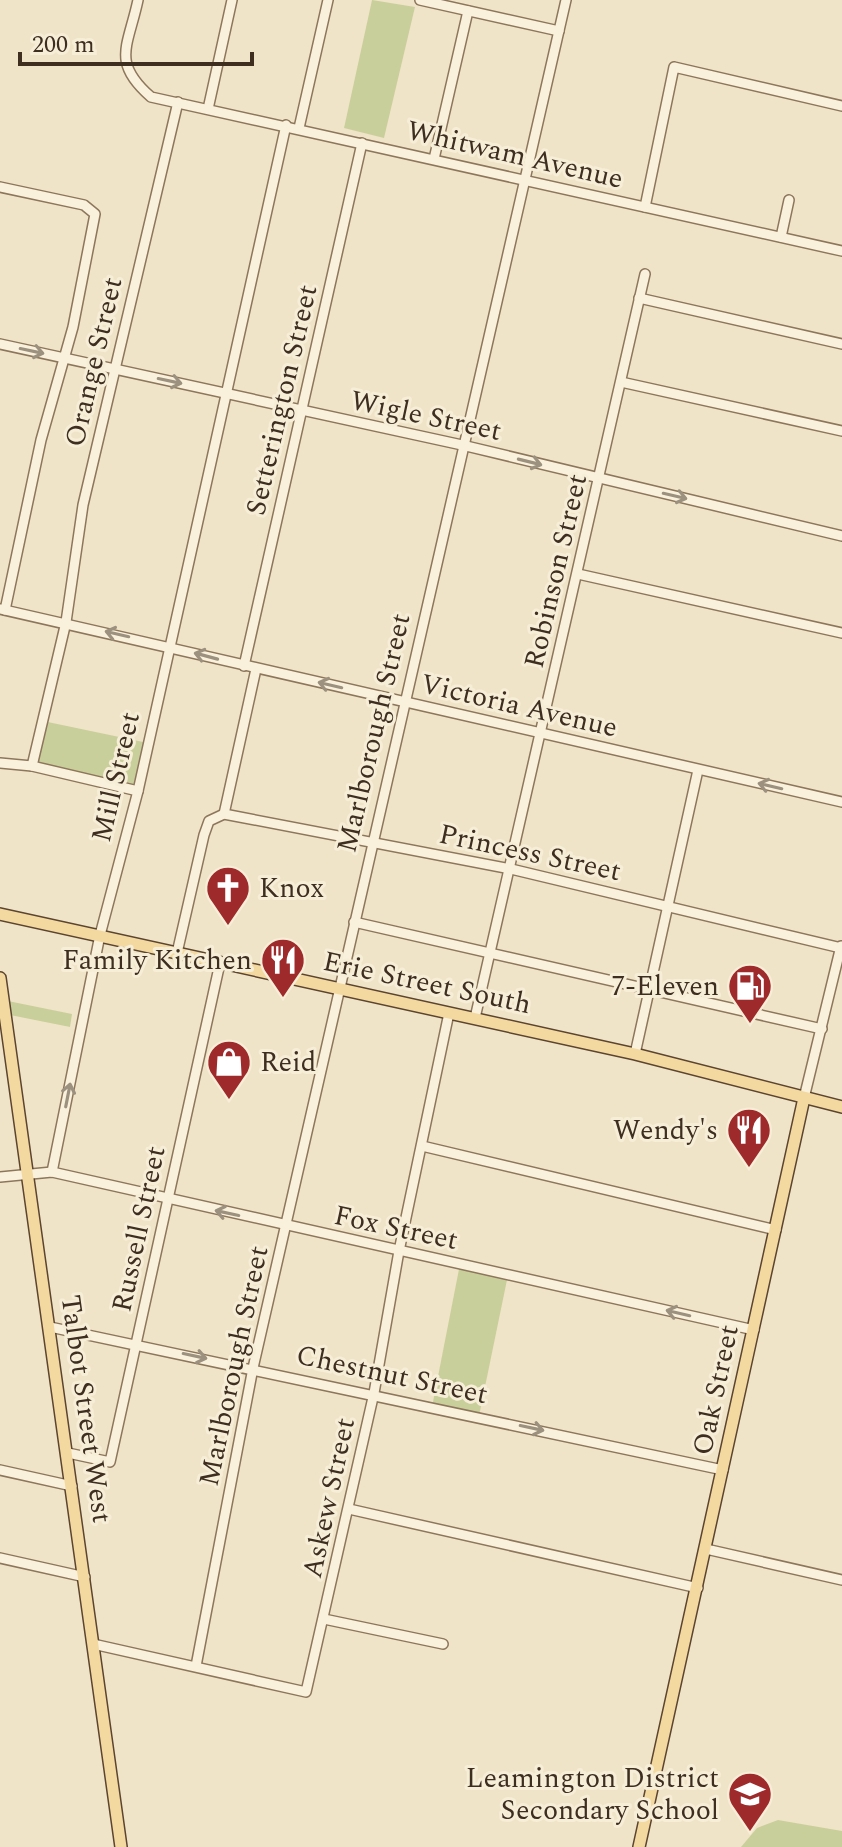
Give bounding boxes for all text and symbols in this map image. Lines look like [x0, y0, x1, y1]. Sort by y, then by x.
scale bar [20, 16, 252, 66]
text: 200 m [32, 27, 95, 63]
street label: Whitwam Avenue [403, 109, 627, 201]
street label: Orange Street [54, 273, 134, 451]
street label: Setterington Street [235, 280, 329, 520]
one-way arrow [18, 344, 44, 359]
one-way arrow [157, 374, 182, 389]
street label: Wigle Street [347, 379, 505, 453]
one-way arrow [517, 455, 543, 470]
street label: Robinson Street [513, 470, 599, 672]
one-way arrow [662, 490, 687, 505]
street label: Marlborough Street [326, 609, 422, 857]
one-way arrow [104, 626, 130, 641]
one-way arrow [194, 647, 220, 662]
street label: Victoria Avenue [416, 662, 622, 750]
one-way arrow [318, 677, 344, 692]
street label: Mill Street [80, 708, 152, 846]
one-way arrow [758, 778, 783, 793]
street label: Princess Street [435, 813, 625, 893]
church icon: Knox [204, 864, 252, 927]
place label: Knox [259, 867, 324, 910]
restaurant icon: Family Kitchen [259, 936, 307, 999]
place label: Family Kitchen [62, 939, 252, 982]
street label: Erie Street South [319, 940, 535, 1026]
fuel station icon: 7-Eleven [726, 962, 774, 1025]
place label: 7-Eleven [611, 965, 719, 1008]
shop icon: Reid [205, 1038, 253, 1101]
place label: Reid [260, 1041, 316, 1084]
one-way arrow [61, 1083, 76, 1109]
restaurant icon: Wendy's [725, 1106, 773, 1169]
place label: Wendy's [613, 1109, 718, 1152]
street label: Russell Street [100, 1142, 178, 1316]
street label: Fox Street [330, 1194, 462, 1262]
one-way arrow [215, 1205, 240, 1220]
street label: Marlborough Street [188, 1242, 280, 1490]
street label: Talbot Street West [49, 1292, 123, 1526]
one-way arrow [665, 1305, 691, 1320]
street label: Oak Street [681, 1321, 751, 1459]
street label: Chestnut Street [292, 1334, 492, 1416]
one-way arrow [182, 1349, 207, 1364]
street label: Askew Street [291, 1414, 367, 1582]
one-way arrow [519, 1421, 545, 1436]
place label: Leamington District Secondary School [466, 1757, 719, 1832]
school or university icon: Leamington District Secondary School [726, 1770, 774, 1833]

